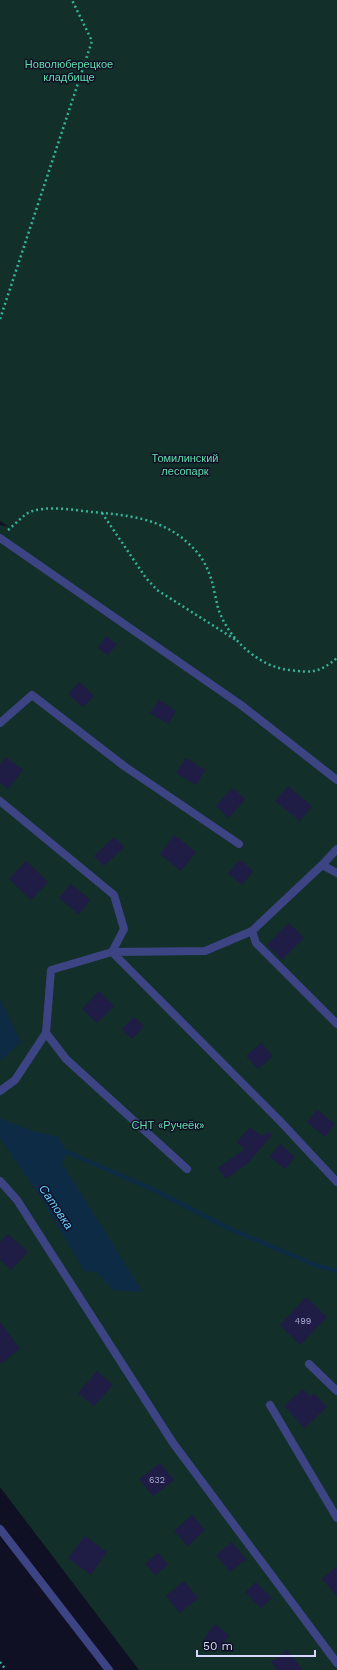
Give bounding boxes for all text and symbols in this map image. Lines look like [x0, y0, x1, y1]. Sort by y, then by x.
park label: Новолюберецкое кладбище [25, 58, 113, 84]
park label: Томилинский лесопарк [152, 452, 218, 478]
park label: СНТ «Ручеёк» [132, 1119, 204, 1132]
water label: Сатовка [36, 1182, 76, 1232]
house number: 499 [295, 1316, 311, 1326]
house number: 632 [149, 1475, 165, 1485]
scale bar [197, 1632, 315, 1658]
text: 50 m [203, 1639, 233, 1653]

